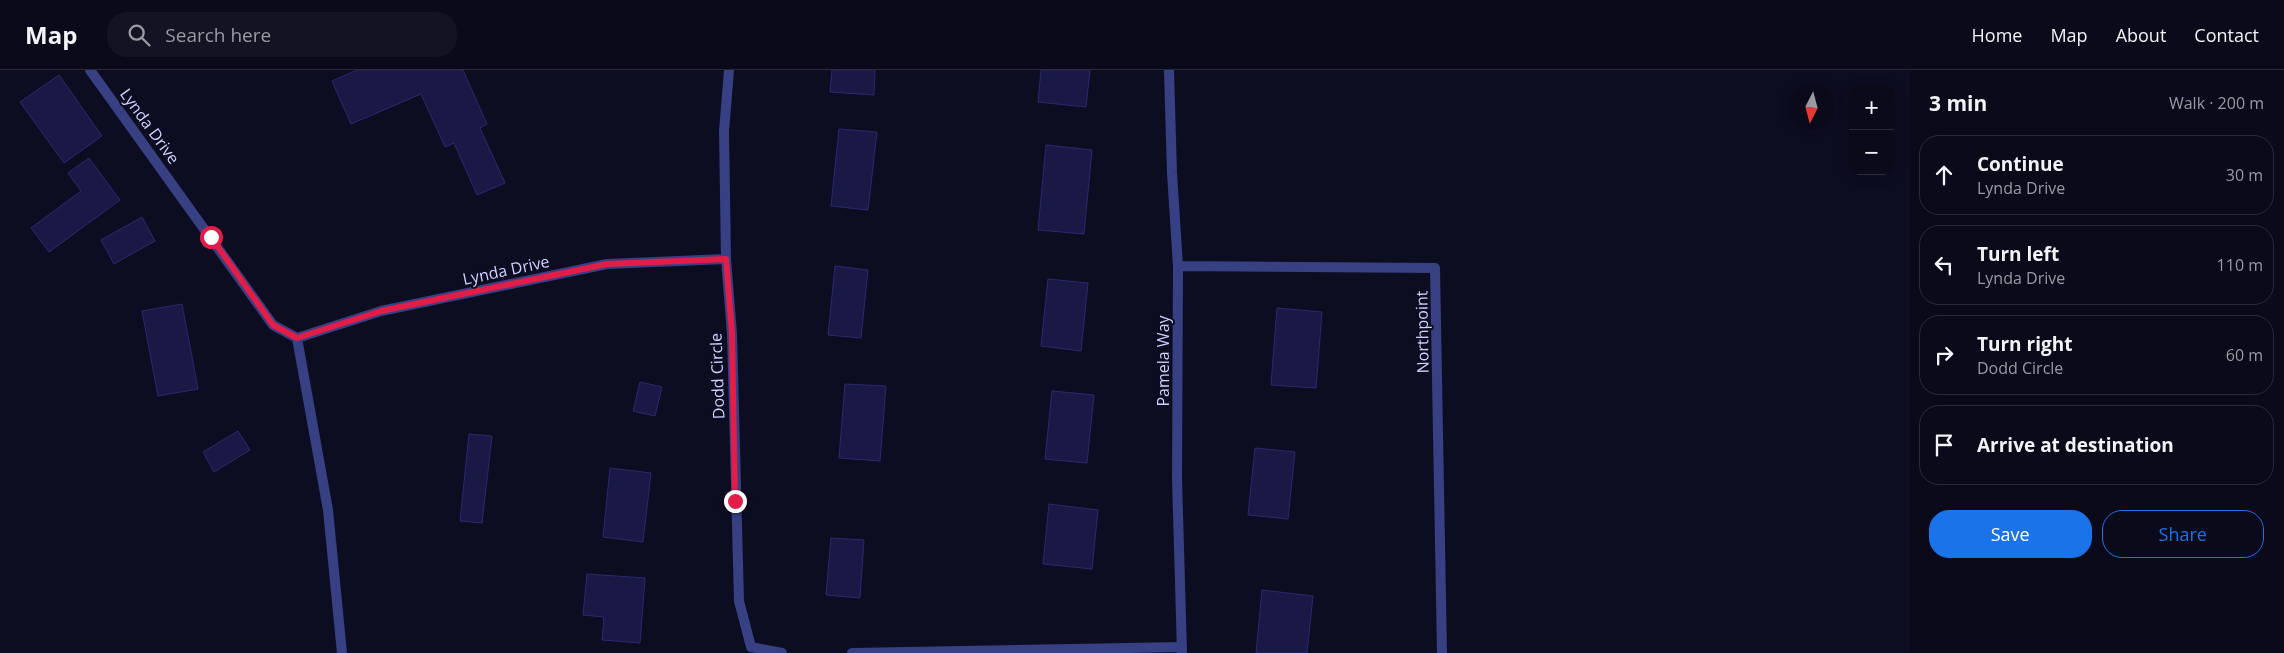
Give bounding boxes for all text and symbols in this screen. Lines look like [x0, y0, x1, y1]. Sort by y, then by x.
search box [107, 12, 457, 57]
text: Map [25, 18, 77, 51]
icon: search [125, 21, 153, 49]
text: Search here [165, 22, 271, 48]
text: Home [1972, 23, 2022, 47]
text: Map [2050, 23, 2088, 47]
text: About [2116, 23, 2166, 47]
text: Contact [2194, 23, 2259, 47]
street label: Lynda Drive [115, 84, 185, 168]
north arrow [1789, 85, 1834, 130]
map controls [1849, 85, 1894, 175]
button: + [1849, 85, 1894, 130]
text: 3 min [1929, 89, 1987, 117]
text: Walk · 200 m [2169, 92, 2264, 114]
button: − [1849, 130, 1894, 175]
text: Continue [1977, 151, 2064, 177]
icon: ahead [1930, 161, 1958, 189]
text: 30 m [2226, 164, 2263, 186]
text: Lynda Drive [1977, 177, 2065, 199]
route start [200, 226, 223, 249]
text: Turn left [1977, 241, 2059, 267]
street label: Lynda Drive [461, 250, 551, 290]
icon: left [1930, 251, 1958, 279]
text: 110 m [2217, 254, 2263, 276]
text: Lynda Drive [1977, 267, 2065, 289]
street label: Northpoint [1410, 290, 1434, 374]
street label: Pamela Way [1152, 314, 1174, 407]
text: Turn right [1977, 331, 2072, 357]
street label: Dodd Circle [705, 332, 729, 420]
icon: right [1930, 341, 1958, 369]
text: 60 m [2226, 344, 2263, 366]
text: Dodd Circle [1977, 357, 2063, 379]
icon: arrive [1930, 431, 1958, 459]
text: Arrive at destination [1977, 432, 2174, 458]
route end [724, 490, 747, 513]
button: Save [1929, 510, 2092, 558]
button: Share [2102, 510, 2264, 558]

